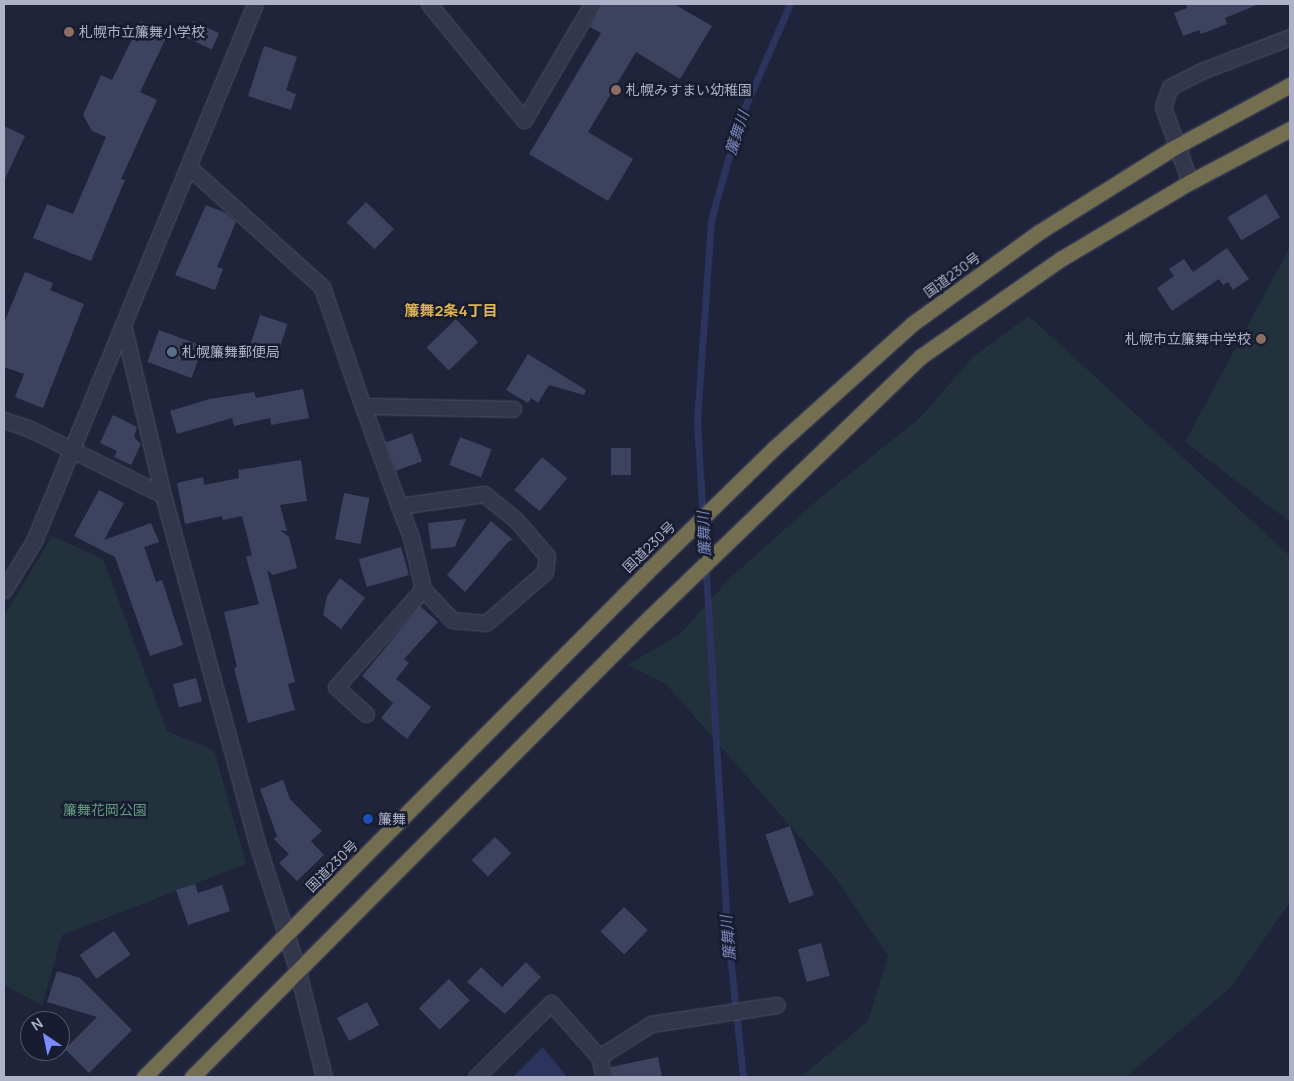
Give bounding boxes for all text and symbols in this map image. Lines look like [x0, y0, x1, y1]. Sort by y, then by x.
place label: 札幌市立簾舞小学校 [79, 24, 205, 40]
marker: 札幌市立簾舞小学校 [63, 26, 75, 38]
place label: 札幌みすまい幼稚園 [626, 82, 752, 98]
marker: 札幌みすまい幼稚園 [610, 84, 622, 96]
water label: 簾舞川 [721, 109, 753, 157]
street label: 国道230号 [920, 249, 984, 301]
district label: 簾舞2条4丁目 [404, 302, 498, 320]
place label: 札幌市立簾舞中学校 [1125, 331, 1251, 347]
marker: 札幌市立簾舞中学校 [1255, 333, 1267, 345]
place label: 札幌簾舞郵便局 [182, 344, 280, 360]
marker: 札幌簾舞郵便局 [166, 346, 178, 358]
water label: 簾舞川 [694, 511, 714, 557]
street label: 国道230号 [619, 518, 679, 576]
park label: 簾舞花岡公園 [63, 802, 147, 818]
place label: 簾舞 [378, 811, 406, 827]
marker: 簾舞 [362, 813, 374, 825]
street label: 国道230号 [303, 837, 361, 895]
water label: 簾舞川 [717, 915, 739, 961]
north arrow [20, 1011, 70, 1061]
text: N [27, 1013, 46, 1035]

